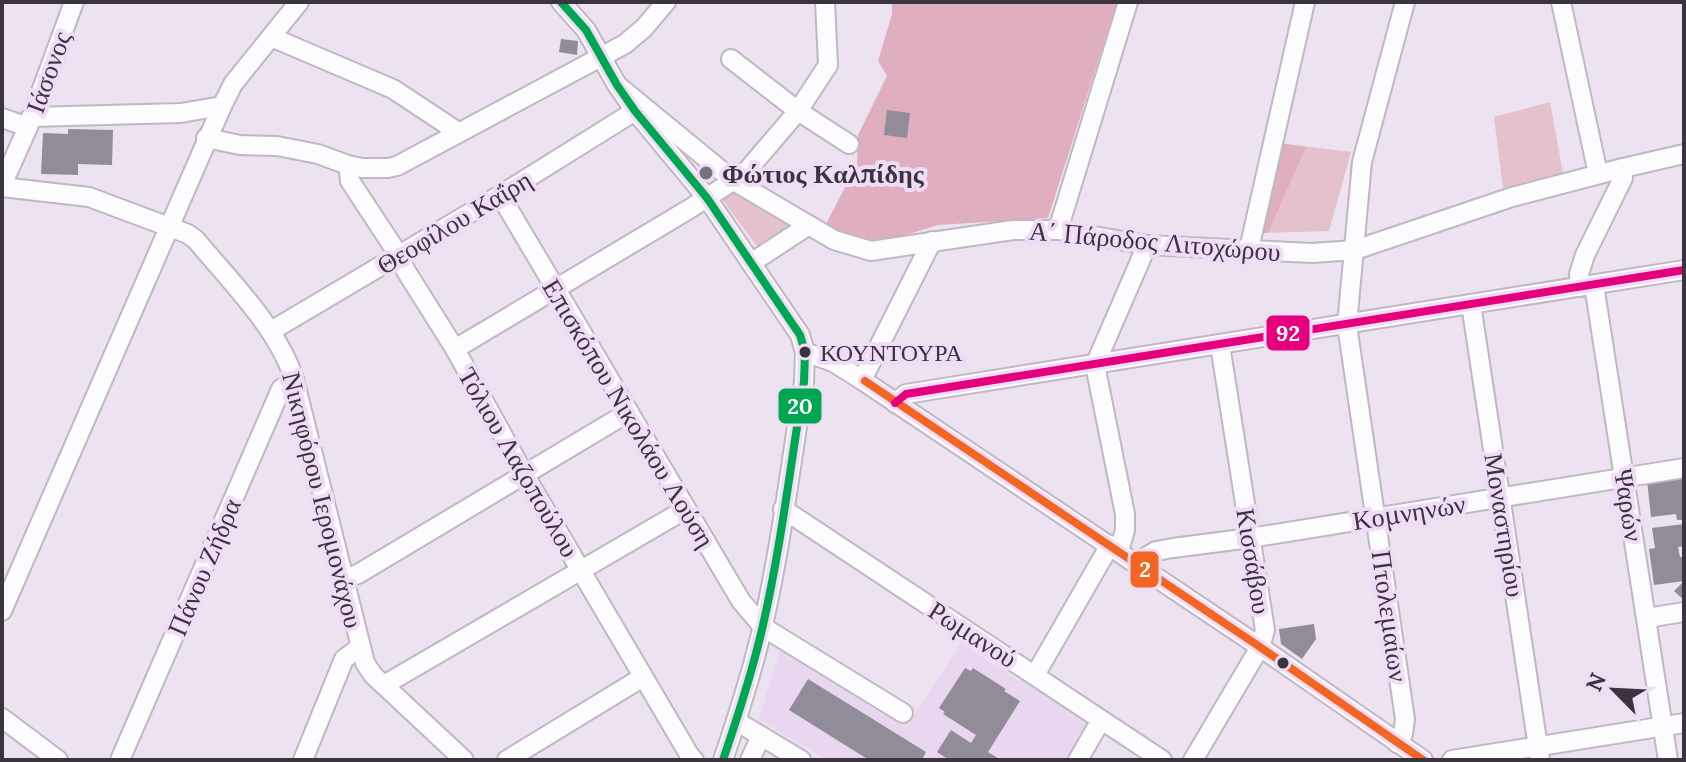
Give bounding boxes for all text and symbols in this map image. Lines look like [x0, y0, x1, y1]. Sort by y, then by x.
street label: Ιάσονος [18, 26, 78, 117]
place label: Φώτιος Καλπίδης [722, 157, 925, 190]
street label: Θεοφίλου Καΐρη [370, 163, 538, 281]
marker: Φώτιος Καλπίδης [697, 164, 715, 182]
street label: Α΄ Πάροδος Λιτοχώρου [1028, 214, 1282, 268]
street label: Επισκόπου Νικολάου Λούση [536, 273, 722, 553]
line badge: 92 [1265, 314, 1311, 352]
text: 92 [1276, 319, 1300, 347]
place label: ΚΟΥΝΤΟΥΡΑ [820, 337, 963, 368]
marker: ΚΟΥΝΤΟΥΡΑ [797, 344, 813, 360]
street label: Τόλιου Λαζοπούλου [451, 361, 587, 563]
street label: Νικηφόρου Ιερομονάχου [275, 368, 371, 632]
line badge: 20 [777, 387, 823, 425]
text: 20 [787, 392, 813, 420]
street label: Μοναστηρίου [1477, 451, 1533, 599]
street label: Ψαρών [1607, 466, 1651, 544]
street label: Κομνηνών [1350, 487, 1468, 537]
street label: Πάνου Ζήδρα [160, 493, 248, 641]
street label: Κισσάβου [1229, 506, 1279, 616]
street label: Πτολεμαίων [1364, 548, 1416, 684]
line badge: 2 [1129, 550, 1160, 589]
text: 2 [1139, 555, 1151, 583]
street label: Ρωμανού [923, 593, 1023, 675]
north arrow [1574, 650, 1654, 730]
unlabelled marker [1275, 655, 1291, 671]
text: N [1579, 668, 1612, 695]

